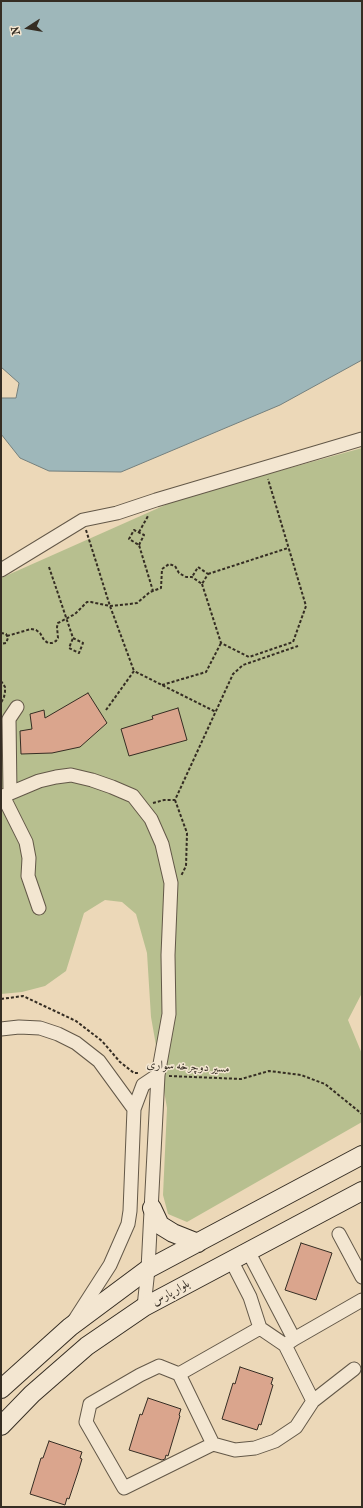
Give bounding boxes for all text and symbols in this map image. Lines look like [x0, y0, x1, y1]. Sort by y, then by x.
north arrow [8, 8, 48, 48]
text: N [9, 25, 23, 36]
street label: مسیر دوچرخه سواری [146, 1058, 230, 1076]
street label: بلوار پارس [150, 1277, 192, 1309]

